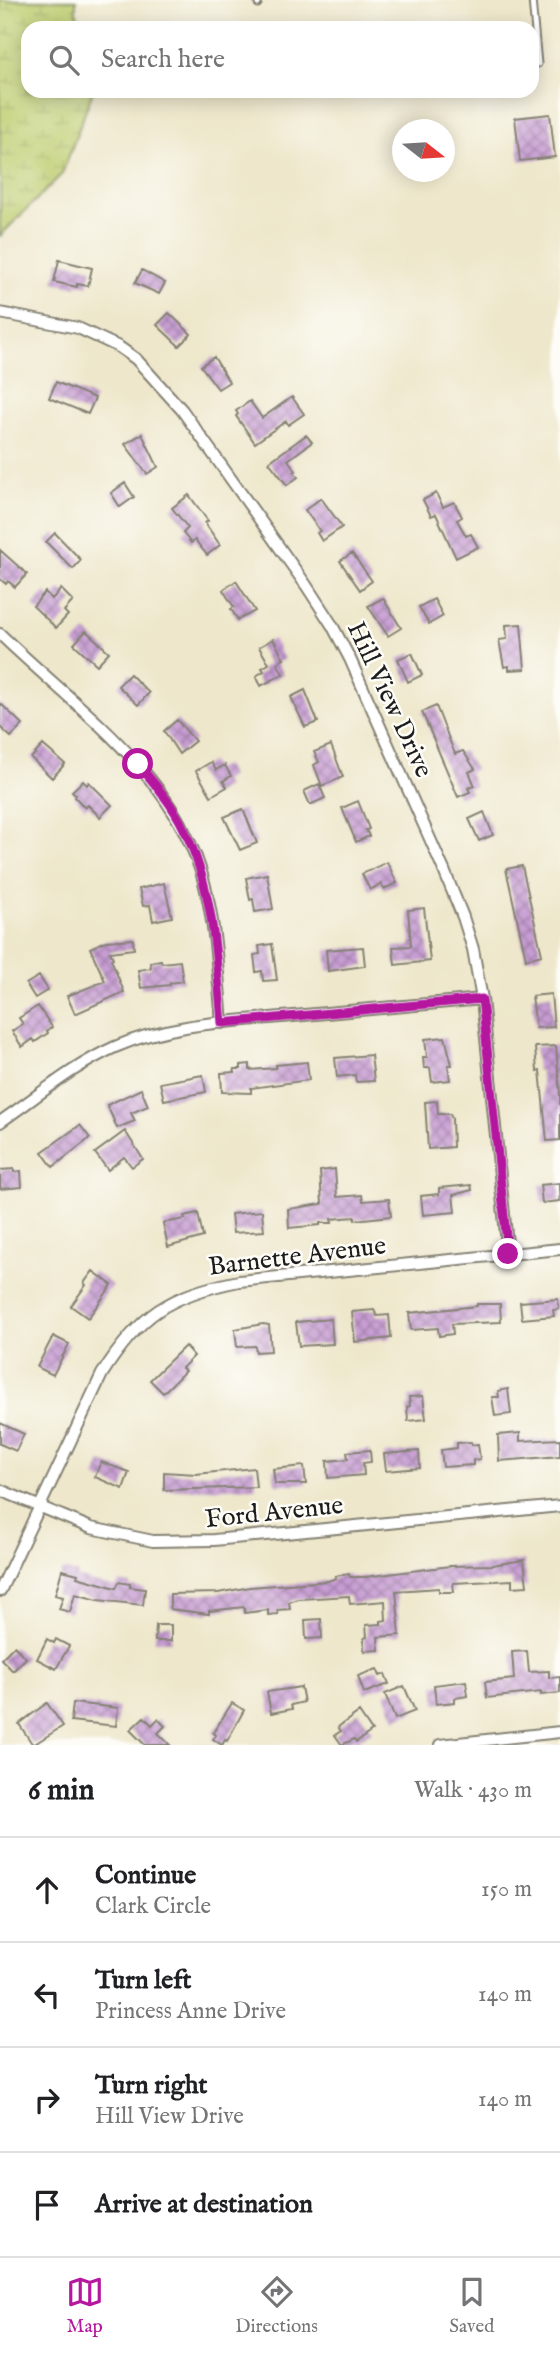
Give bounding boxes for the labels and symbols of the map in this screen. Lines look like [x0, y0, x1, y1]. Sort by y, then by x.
north arrow [392, 119, 455, 182]
street label: Hill View Drive [339, 616, 440, 783]
route start [122, 748, 153, 779]
street label: Barnette Avenue [206, 1229, 388, 1284]
route end [492, 1238, 523, 1269]
street label: Ford Avenue [203, 1489, 345, 1536]

